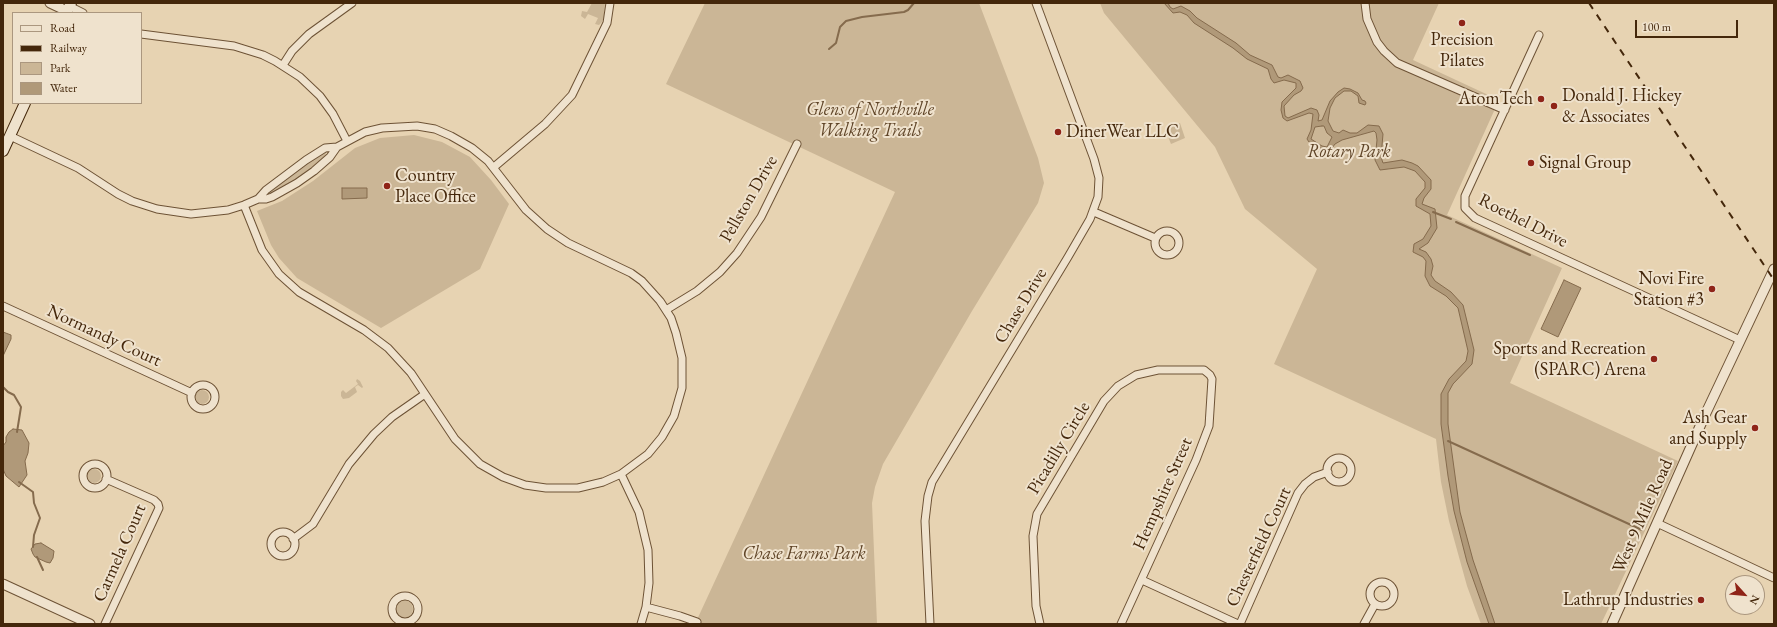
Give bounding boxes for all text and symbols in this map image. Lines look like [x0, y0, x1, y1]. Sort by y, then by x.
legend [12, 12, 142, 104]
scale bar [1637, 12, 1740, 38]
marker: Precision Pilates [1457, 18, 1467, 28]
text: 100 m [1642, 19, 1671, 35]
text: Road [50, 20, 75, 36]
place label: Precision Pilates [1430, 29, 1494, 72]
text: Railway [50, 40, 87, 56]
text: Park [50, 60, 70, 76]
text: Water [50, 80, 77, 96]
place label: Donald J. Hickey & Associates [1562, 85, 1682, 128]
place label: AtomTech [1458, 88, 1533, 110]
marker: AtomTech [1536, 94, 1546, 104]
park label: Glens of Northville Walking Trails [806, 99, 934, 142]
marker: Donald J. Hickey & Associates [1549, 101, 1559, 111]
place label: DinerWear LLC [1066, 121, 1179, 143]
marker: DinerWear LLC [1053, 127, 1063, 137]
park label: Rotary Park [1307, 141, 1391, 163]
street label: Pellston Drive [715, 152, 783, 246]
place label: Signal Group [1539, 152, 1631, 174]
marker: Signal Group [1526, 158, 1536, 168]
place label: Country Place Office [395, 165, 476, 208]
marker: Country Place Office [382, 181, 392, 191]
street label: Roethel Drive [1475, 189, 1571, 253]
street label: Chase Drive [990, 264, 1052, 348]
place label: Novi Fire Station #3 [1634, 268, 1704, 310]
marker: Novi Fire Station #3 [1707, 284, 1717, 294]
street label: Normandy Court [44, 300, 164, 372]
place label: Sports and Recreation (SPARC) Arena [1493, 338, 1646, 380]
marker: Sports and Recreation (SPARC) Arena [1649, 354, 1659, 364]
street label: Picadilly Circle [1023, 398, 1095, 498]
place label: Ash Gear and Supply [1669, 407, 1747, 450]
marker: Ash Gear and Supply [1750, 423, 1760, 433]
street label: Hempshire Street [1129, 435, 1197, 553]
street label: West 9 Mile Road [1608, 456, 1678, 576]
street label: Chesterfield Court [1222, 484, 1296, 610]
street label: Carmela Court [89, 501, 151, 605]
park label: Chase Farms Park [742, 543, 866, 565]
north arrow [1725, 575, 1765, 615]
place label: Lathrup Industries [1563, 589, 1693, 611]
text: N [1747, 593, 1763, 607]
marker: Lathrup Industries [1696, 595, 1706, 605]

